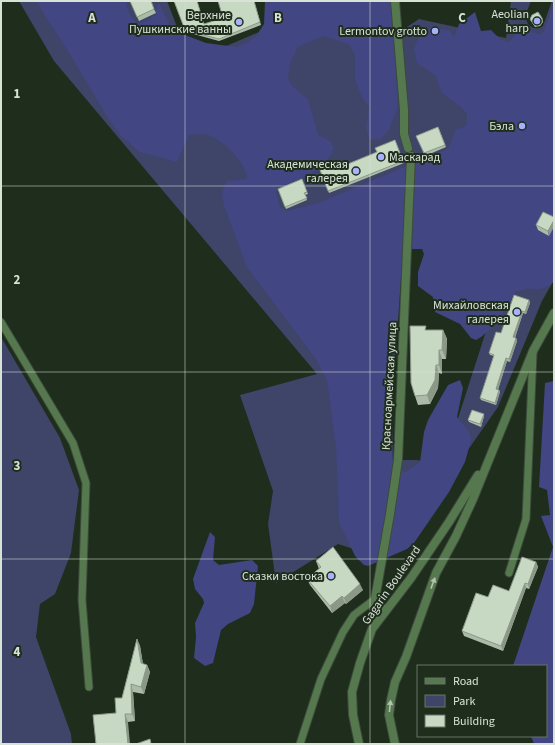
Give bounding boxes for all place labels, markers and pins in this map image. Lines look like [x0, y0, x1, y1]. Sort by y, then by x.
place label: Aeolian harp [491, 6, 529, 37]
place label: Верхние Пушкинские ванны [129, 7, 231, 38]
marker: Aeolian harp [532, 16, 542, 26]
marker: Верхние Пушкинские ванны [234, 17, 244, 27]
place label: Lermontov grotto [339, 23, 427, 40]
marker: Lermontov grotto [430, 26, 440, 36]
place label: Бэла [489, 118, 514, 135]
marker: Бэла [517, 121, 527, 131]
place label: Маскарад [389, 149, 441, 166]
marker: Маскарад [376, 152, 386, 162]
place label: Академическая галерея [267, 156, 348, 187]
marker: Академическая галерея [351, 166, 361, 176]
place label: Михайловская галерея [433, 297, 509, 328]
marker: Михайловская галерея [512, 307, 522, 317]
place label: Сказки востока [242, 568, 323, 585]
marker: Сказки востока [326, 571, 336, 581]

